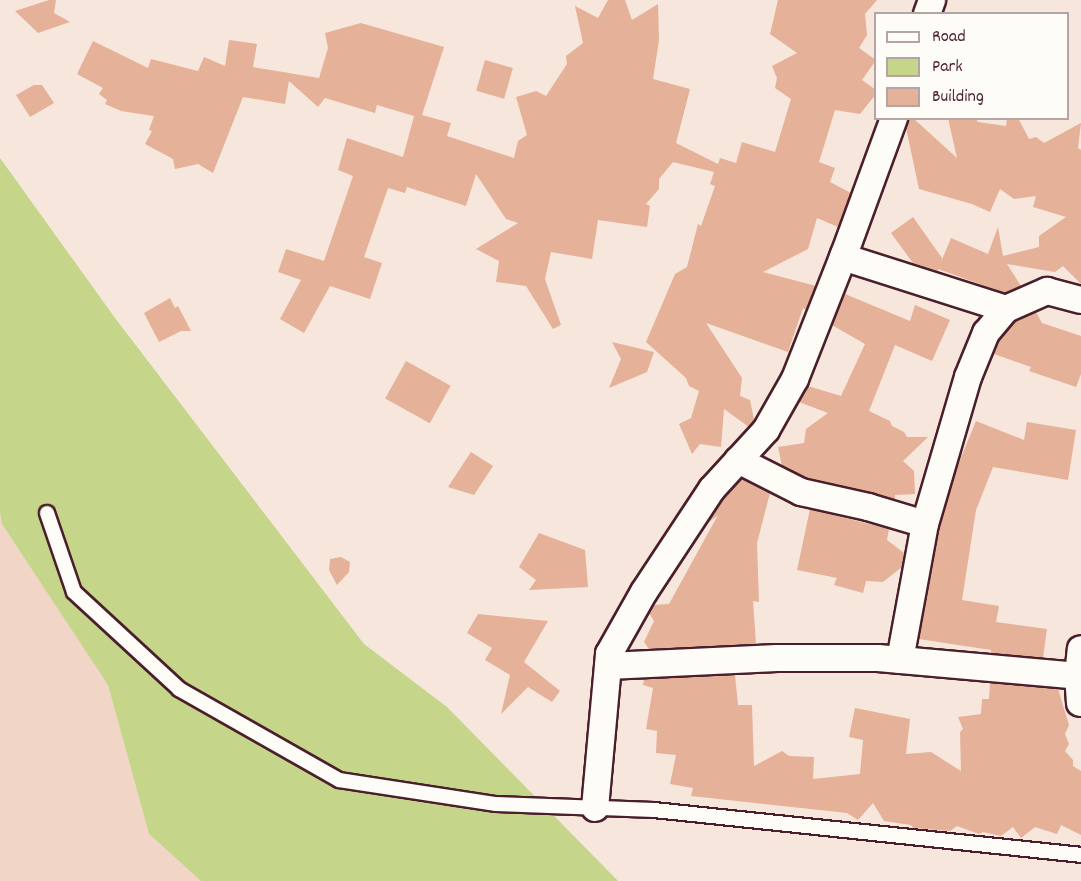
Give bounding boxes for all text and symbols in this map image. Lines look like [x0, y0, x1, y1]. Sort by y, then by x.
legend [874, 12, 1069, 120]
text: Road [932, 25, 966, 50]
text: Park [932, 55, 963, 80]
text: Building [932, 85, 984, 110]

